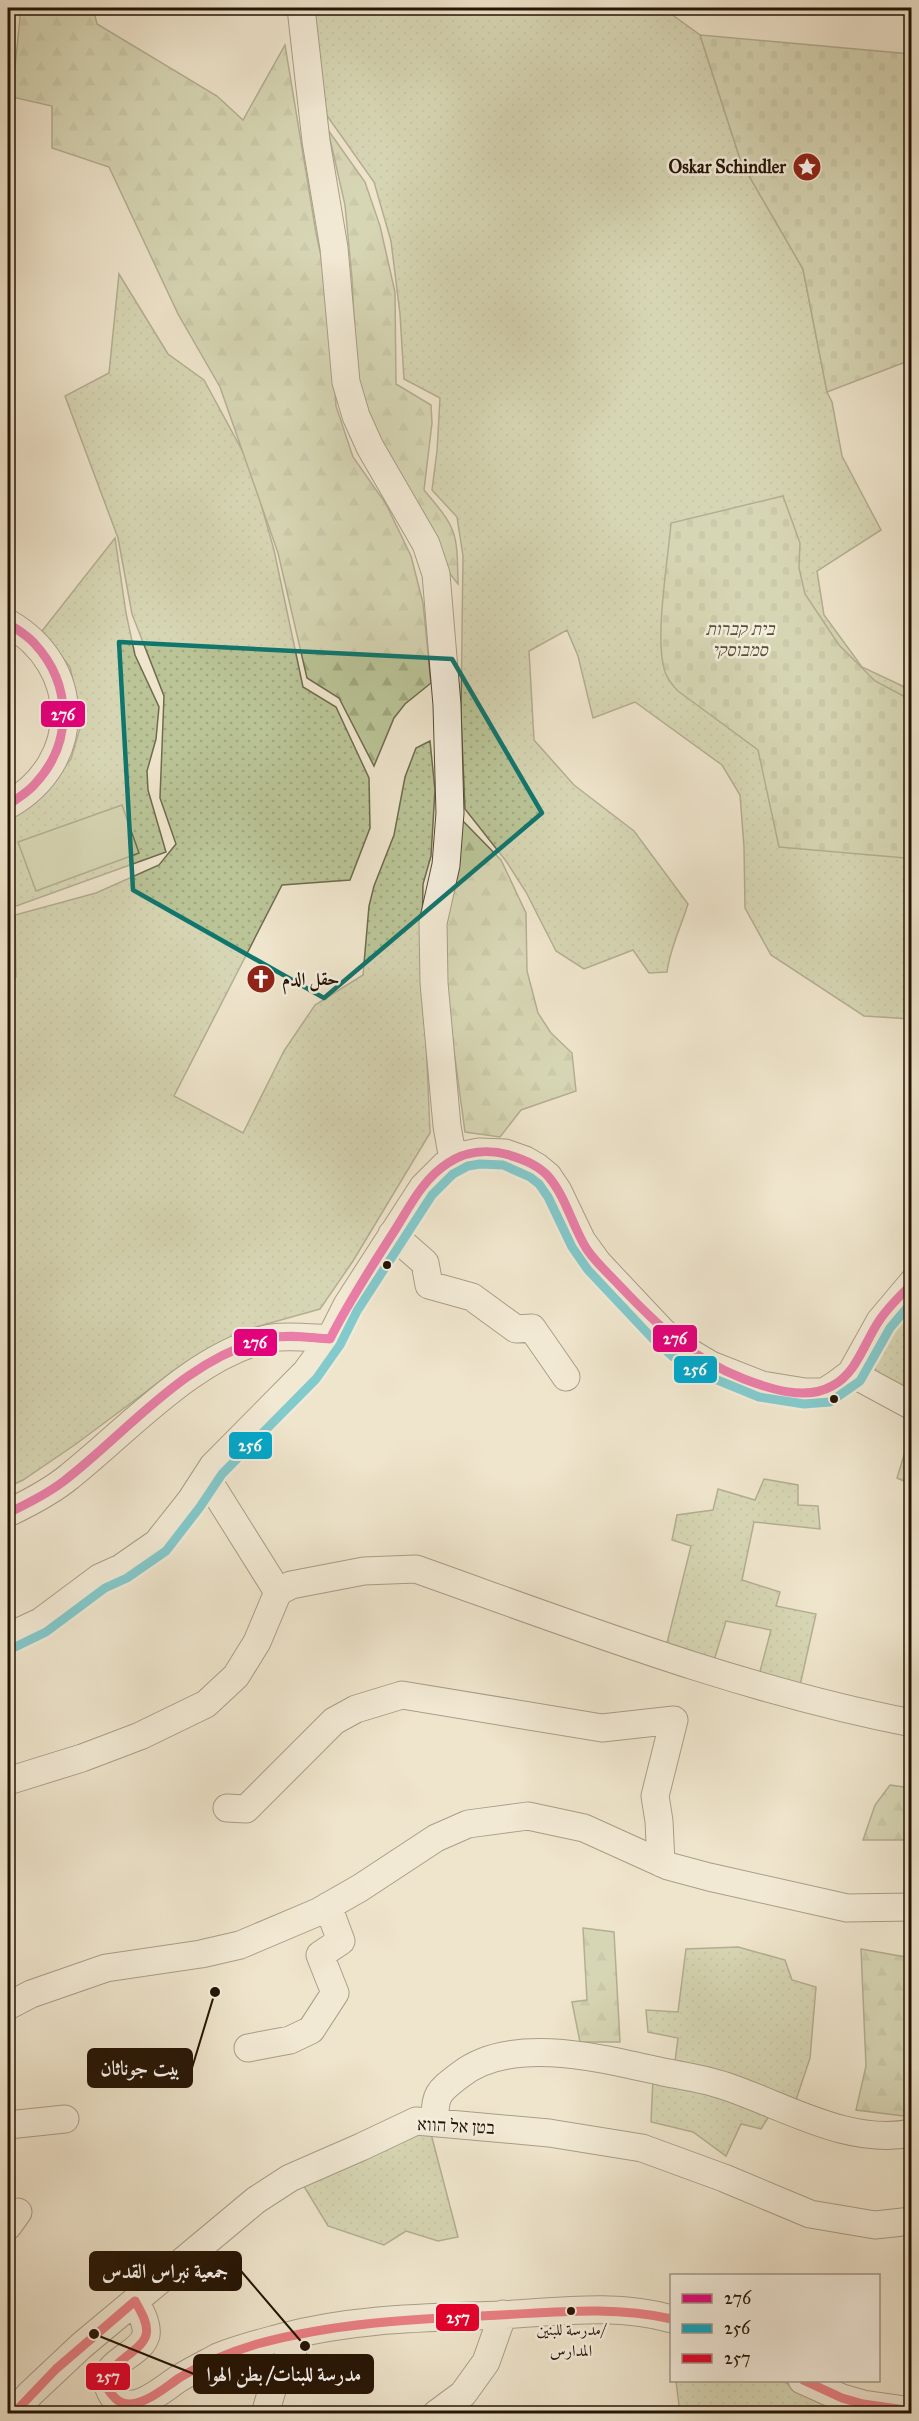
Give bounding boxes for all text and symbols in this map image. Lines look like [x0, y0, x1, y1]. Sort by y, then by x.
place icon: Oskar Schindler [791, 151, 823, 183]
place label: Oskar Schindler [668, 156, 787, 178]
park label: בית קברות סמבוסקי [706, 618, 776, 661]
line badge: 276 [40, 700, 86, 728]
text: 276 [51, 705, 76, 724]
church icon: حقل الدم [245, 963, 277, 995]
place label: حقل الدم [282, 968, 339, 995]
unlabelled marker [381, 1259, 393, 1271]
line badge: 276 [652, 1324, 698, 1353]
line badge: 276 [233, 1328, 278, 1357]
text: 276 [663, 1329, 688, 1348]
text: 276 [243, 1333, 268, 1352]
line badge: 256 [673, 1355, 718, 1384]
text: 256 [683, 1360, 708, 1379]
unlabelled marker [828, 1393, 840, 1405]
line badge: 256 [228, 1431, 273, 1460]
text: 256 [238, 1436, 263, 1455]
callout: بيت جوناثان [88, 2049, 192, 2087]
text: بيت جوناثان [100, 2056, 180, 2081]
street label: בטן אל הווא [417, 2113, 496, 2139]
callout: جمعية نبراس القدس [90, 2252, 241, 2290]
text: جمعية نبراس القدس [102, 2259, 228, 2284]
legend [670, 2274, 880, 2382]
text: 276 [724, 2287, 752, 2309]
line badge: 257 [435, 2303, 480, 2332]
marker: مدرسة للبنين/ المدارس [565, 2305, 577, 2317]
text: 257 [446, 2308, 470, 2327]
text: 256 [724, 2317, 751, 2339]
place label: مدرسة للبنين/ المدارس [536, 2320, 607, 2360]
text: 257 [724, 2347, 751, 2369]
callout: مدرسة للبنات/ بطن الهوا [194, 2355, 373, 2393]
line badge: 257 [85, 2362, 131, 2391]
text: مدرسة للبنات/ بطن الهوا [207, 2362, 361, 2388]
text: 257 [96, 2367, 120, 2386]

